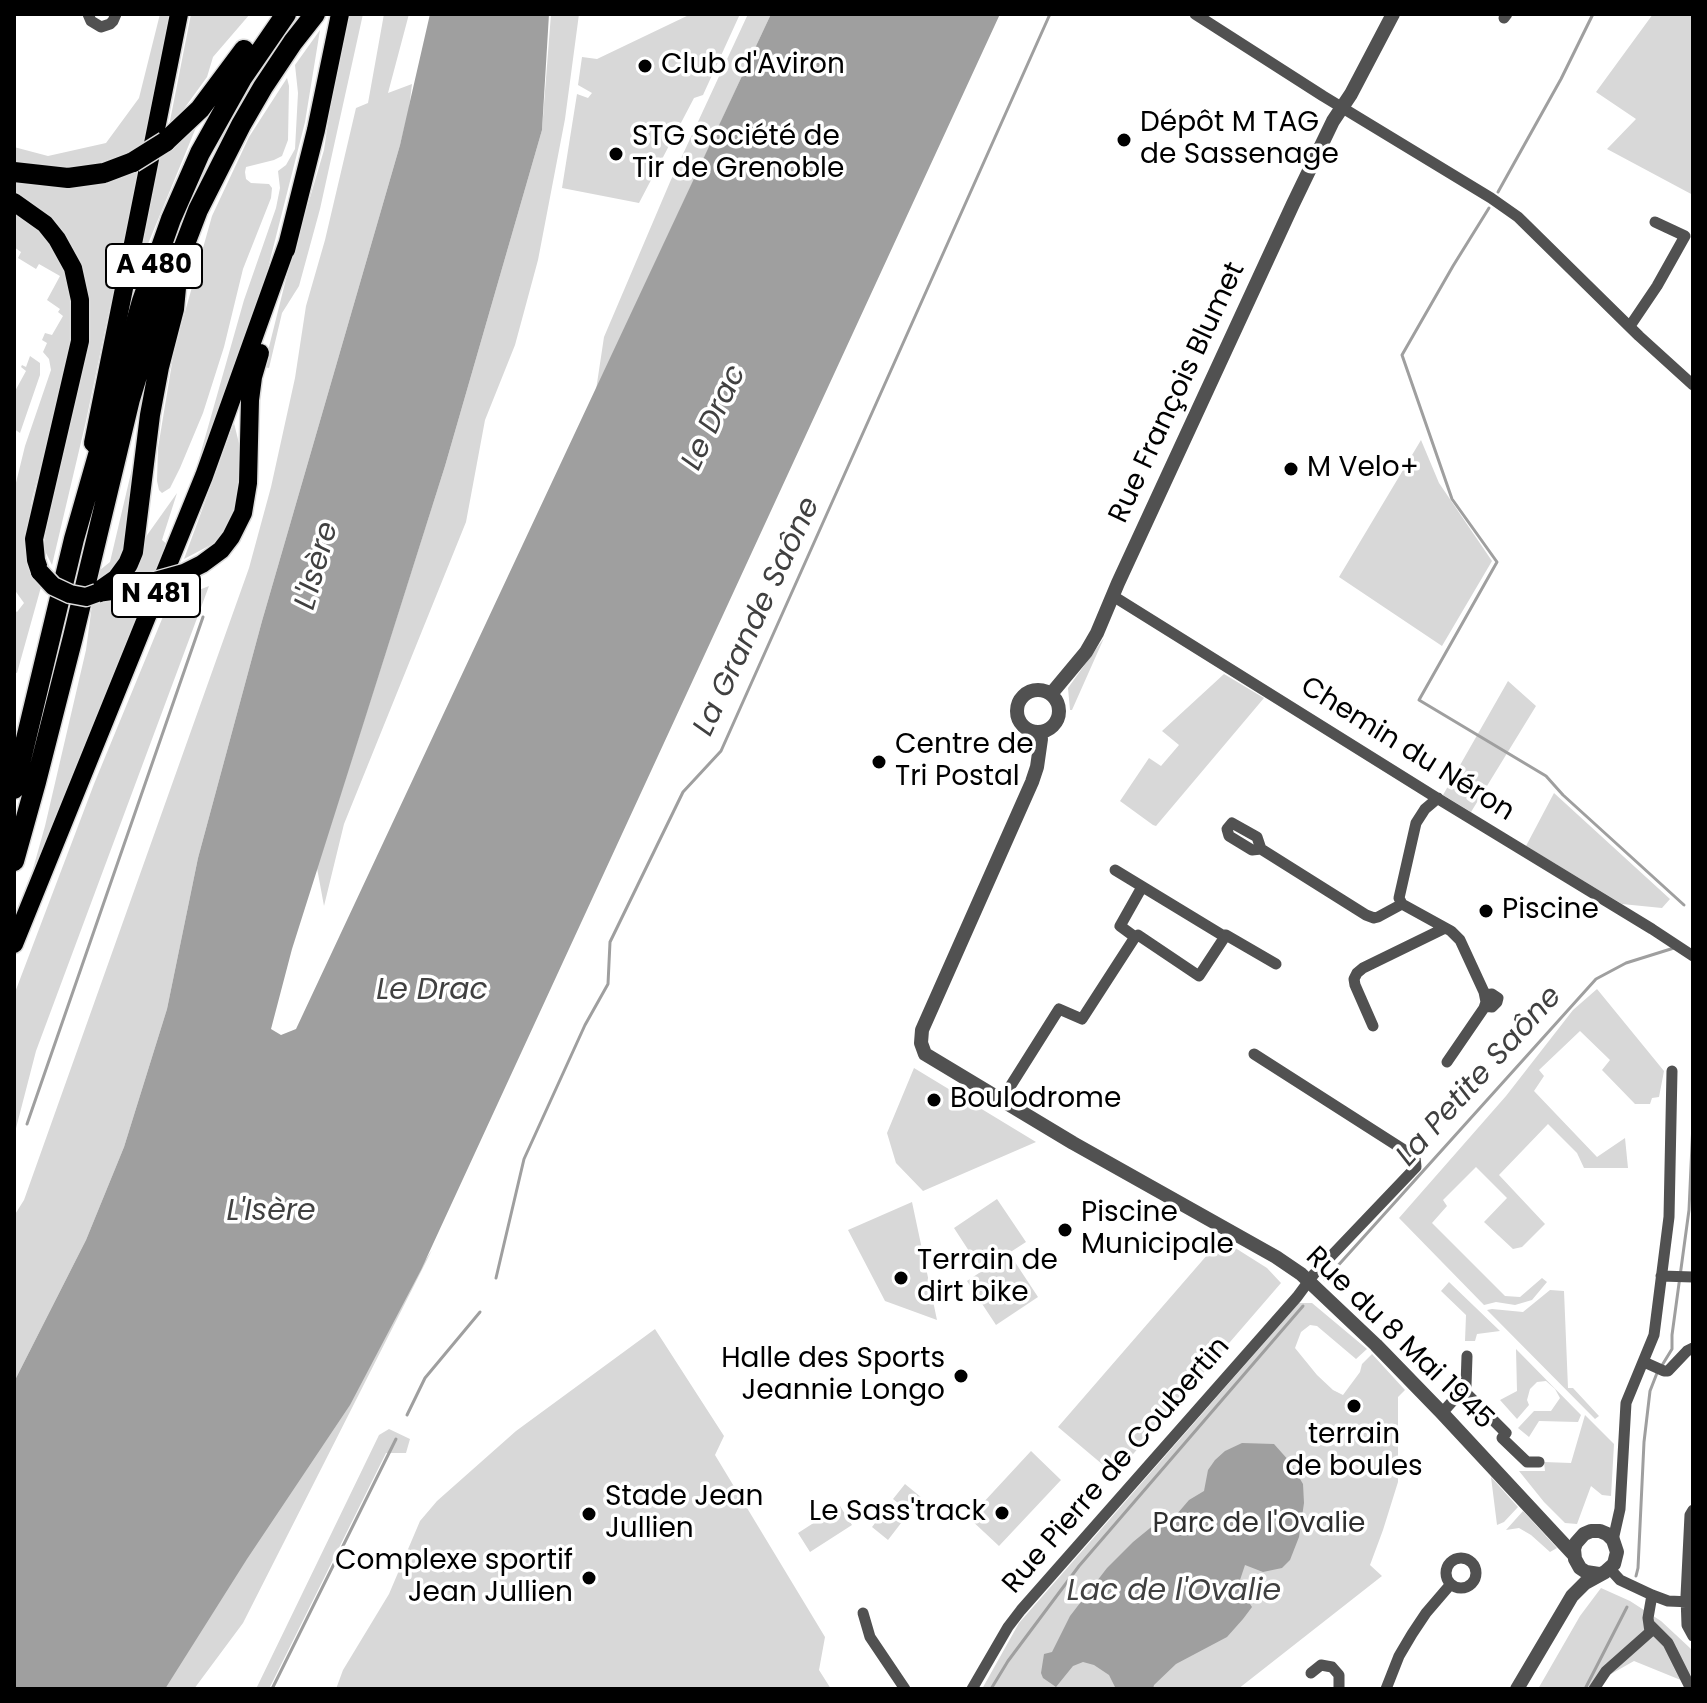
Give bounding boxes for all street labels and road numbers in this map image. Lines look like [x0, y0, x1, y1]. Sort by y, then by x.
road number: A 480 [106, 244, 202, 288]
street label: Rue François Blumet [1103, 257, 1253, 529]
road number: N 481 [112, 573, 200, 617]
street label: Chemin du Néron [1294, 671, 1520, 829]
street label: Rue du 8 Mai 1945 [1298, 1241, 1500, 1437]
street label: Rue Pierre de Coubertin [996, 1331, 1238, 1601]

